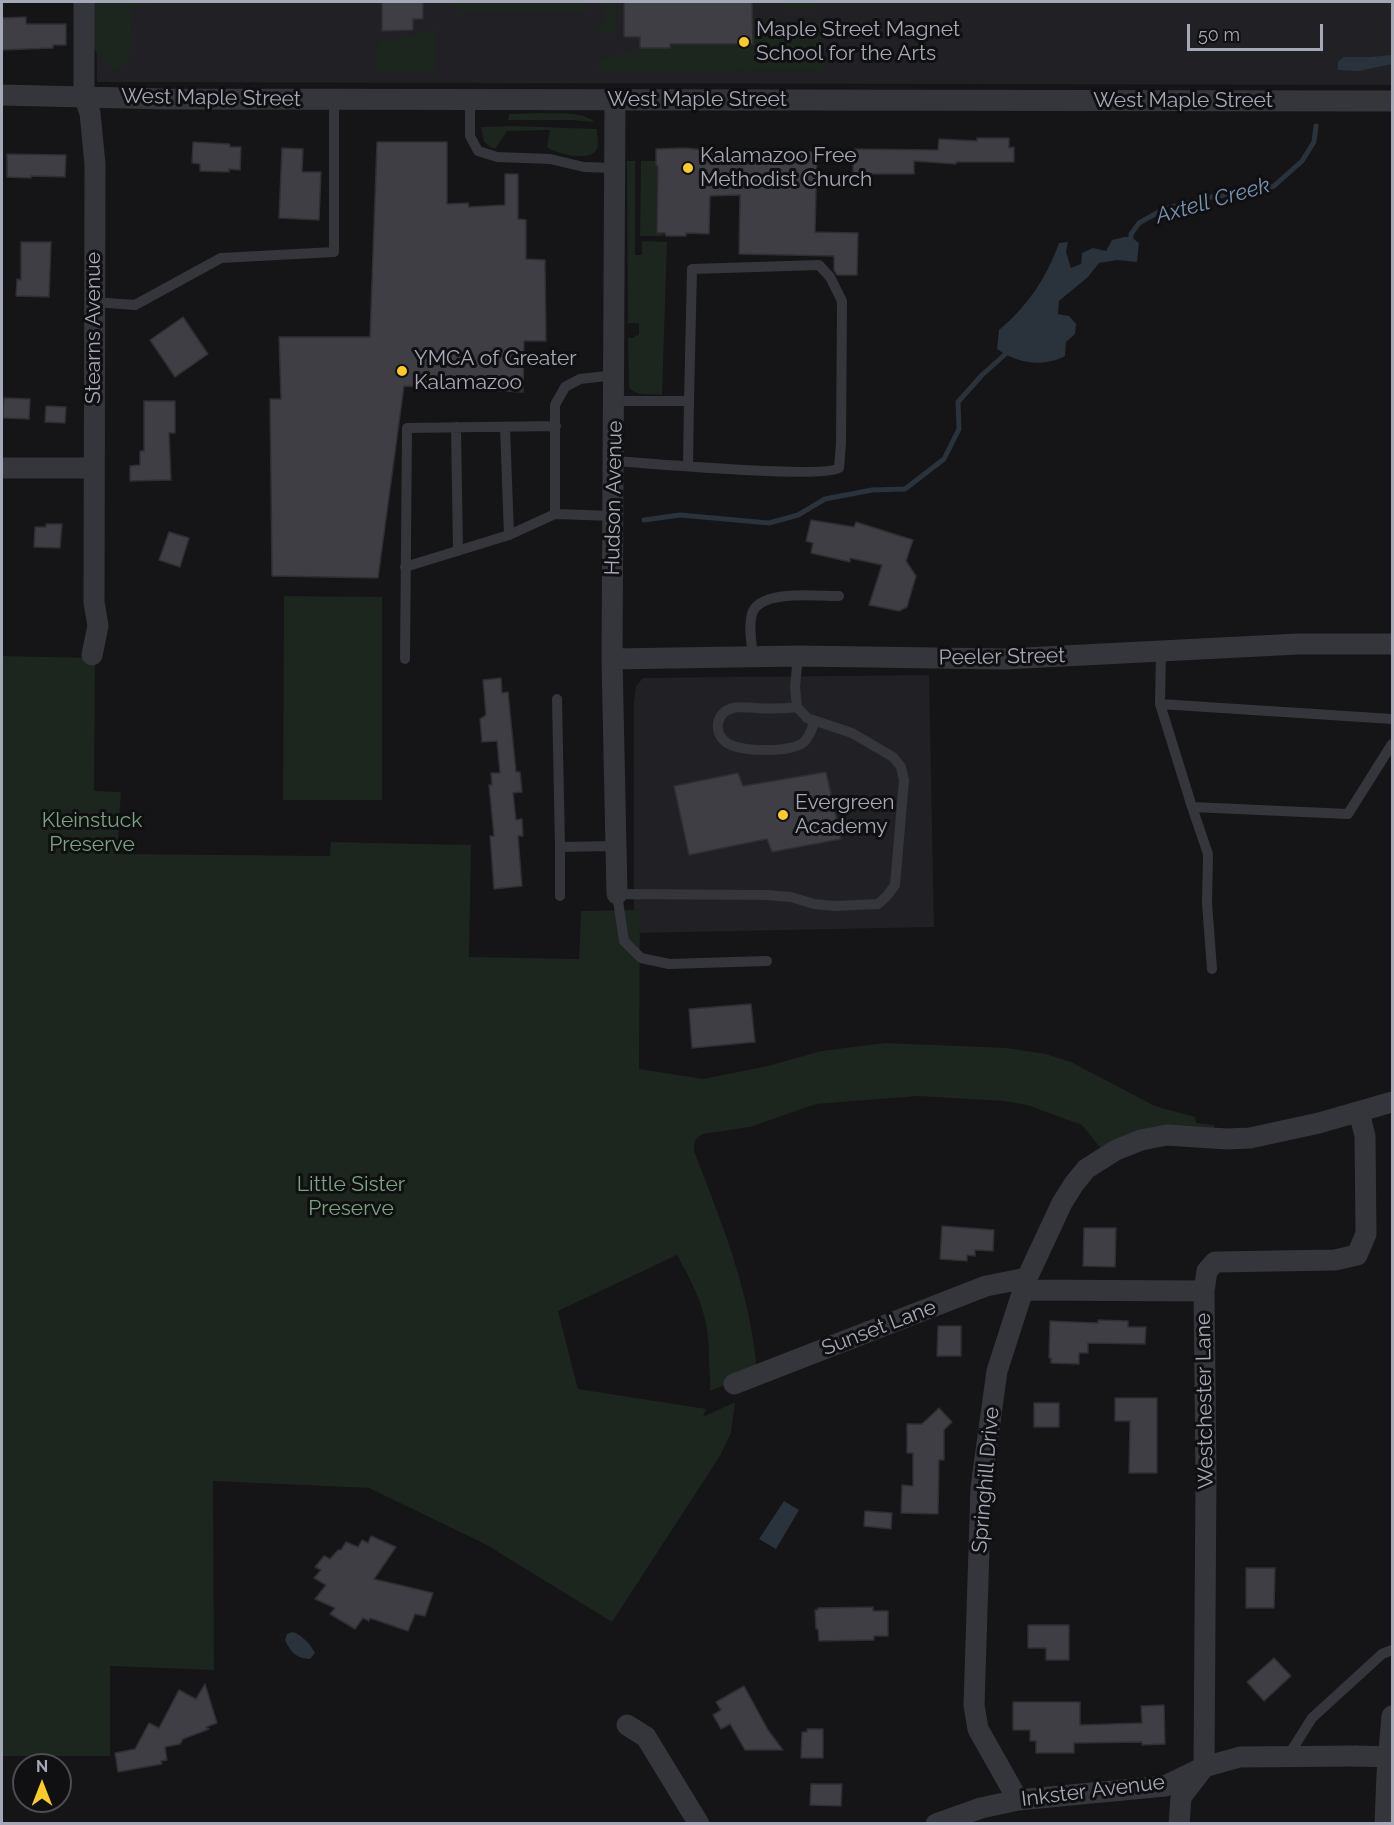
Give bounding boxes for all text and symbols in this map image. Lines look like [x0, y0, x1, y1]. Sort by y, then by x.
scale bar [1190, 12, 1326, 50]
place label: Maple Street Magnet School for the Arts [756, 17, 960, 67]
text: 50 m [1198, 24, 1240, 45]
marker: Maple Street Magnet School for the Arts [737, 35, 751, 49]
street label: West Maple Street [121, 84, 301, 112]
street label: West Maple Street [607, 87, 787, 113]
street label: West Maple Street [1093, 88, 1273, 114]
place label: Kalamazoo Free Methodist Church [700, 143, 872, 193]
marker: Kalamazoo Free Methodist Church [681, 161, 695, 175]
water label: Axtell Creek [1153, 172, 1273, 230]
street label: Stearns Avenue [81, 252, 107, 404]
place label: YMCA of Greater Kalamazoo [414, 346, 577, 396]
marker: YMCA of Greater Kalamazoo [395, 364, 409, 378]
street label: Hudson Avenue [600, 420, 628, 576]
street label: Peeler Street [939, 643, 1065, 671]
place label: Evergreen Academy [795, 790, 895, 840]
park label: Kleinstuck Preserve [42, 808, 142, 858]
marker: Evergreen Academy [776, 808, 790, 822]
park label: Little Sister Preserve [297, 1172, 405, 1222]
street label: Sunset Lane [818, 1295, 940, 1361]
street label: Westchester Lane [1191, 1313, 1219, 1489]
street label: Springhill Drive [967, 1406, 1005, 1554]
north arrow [12, 1753, 72, 1813]
text: N [36, 1757, 48, 1776]
street label: Inkster Avenue [1020, 1770, 1166, 1812]

